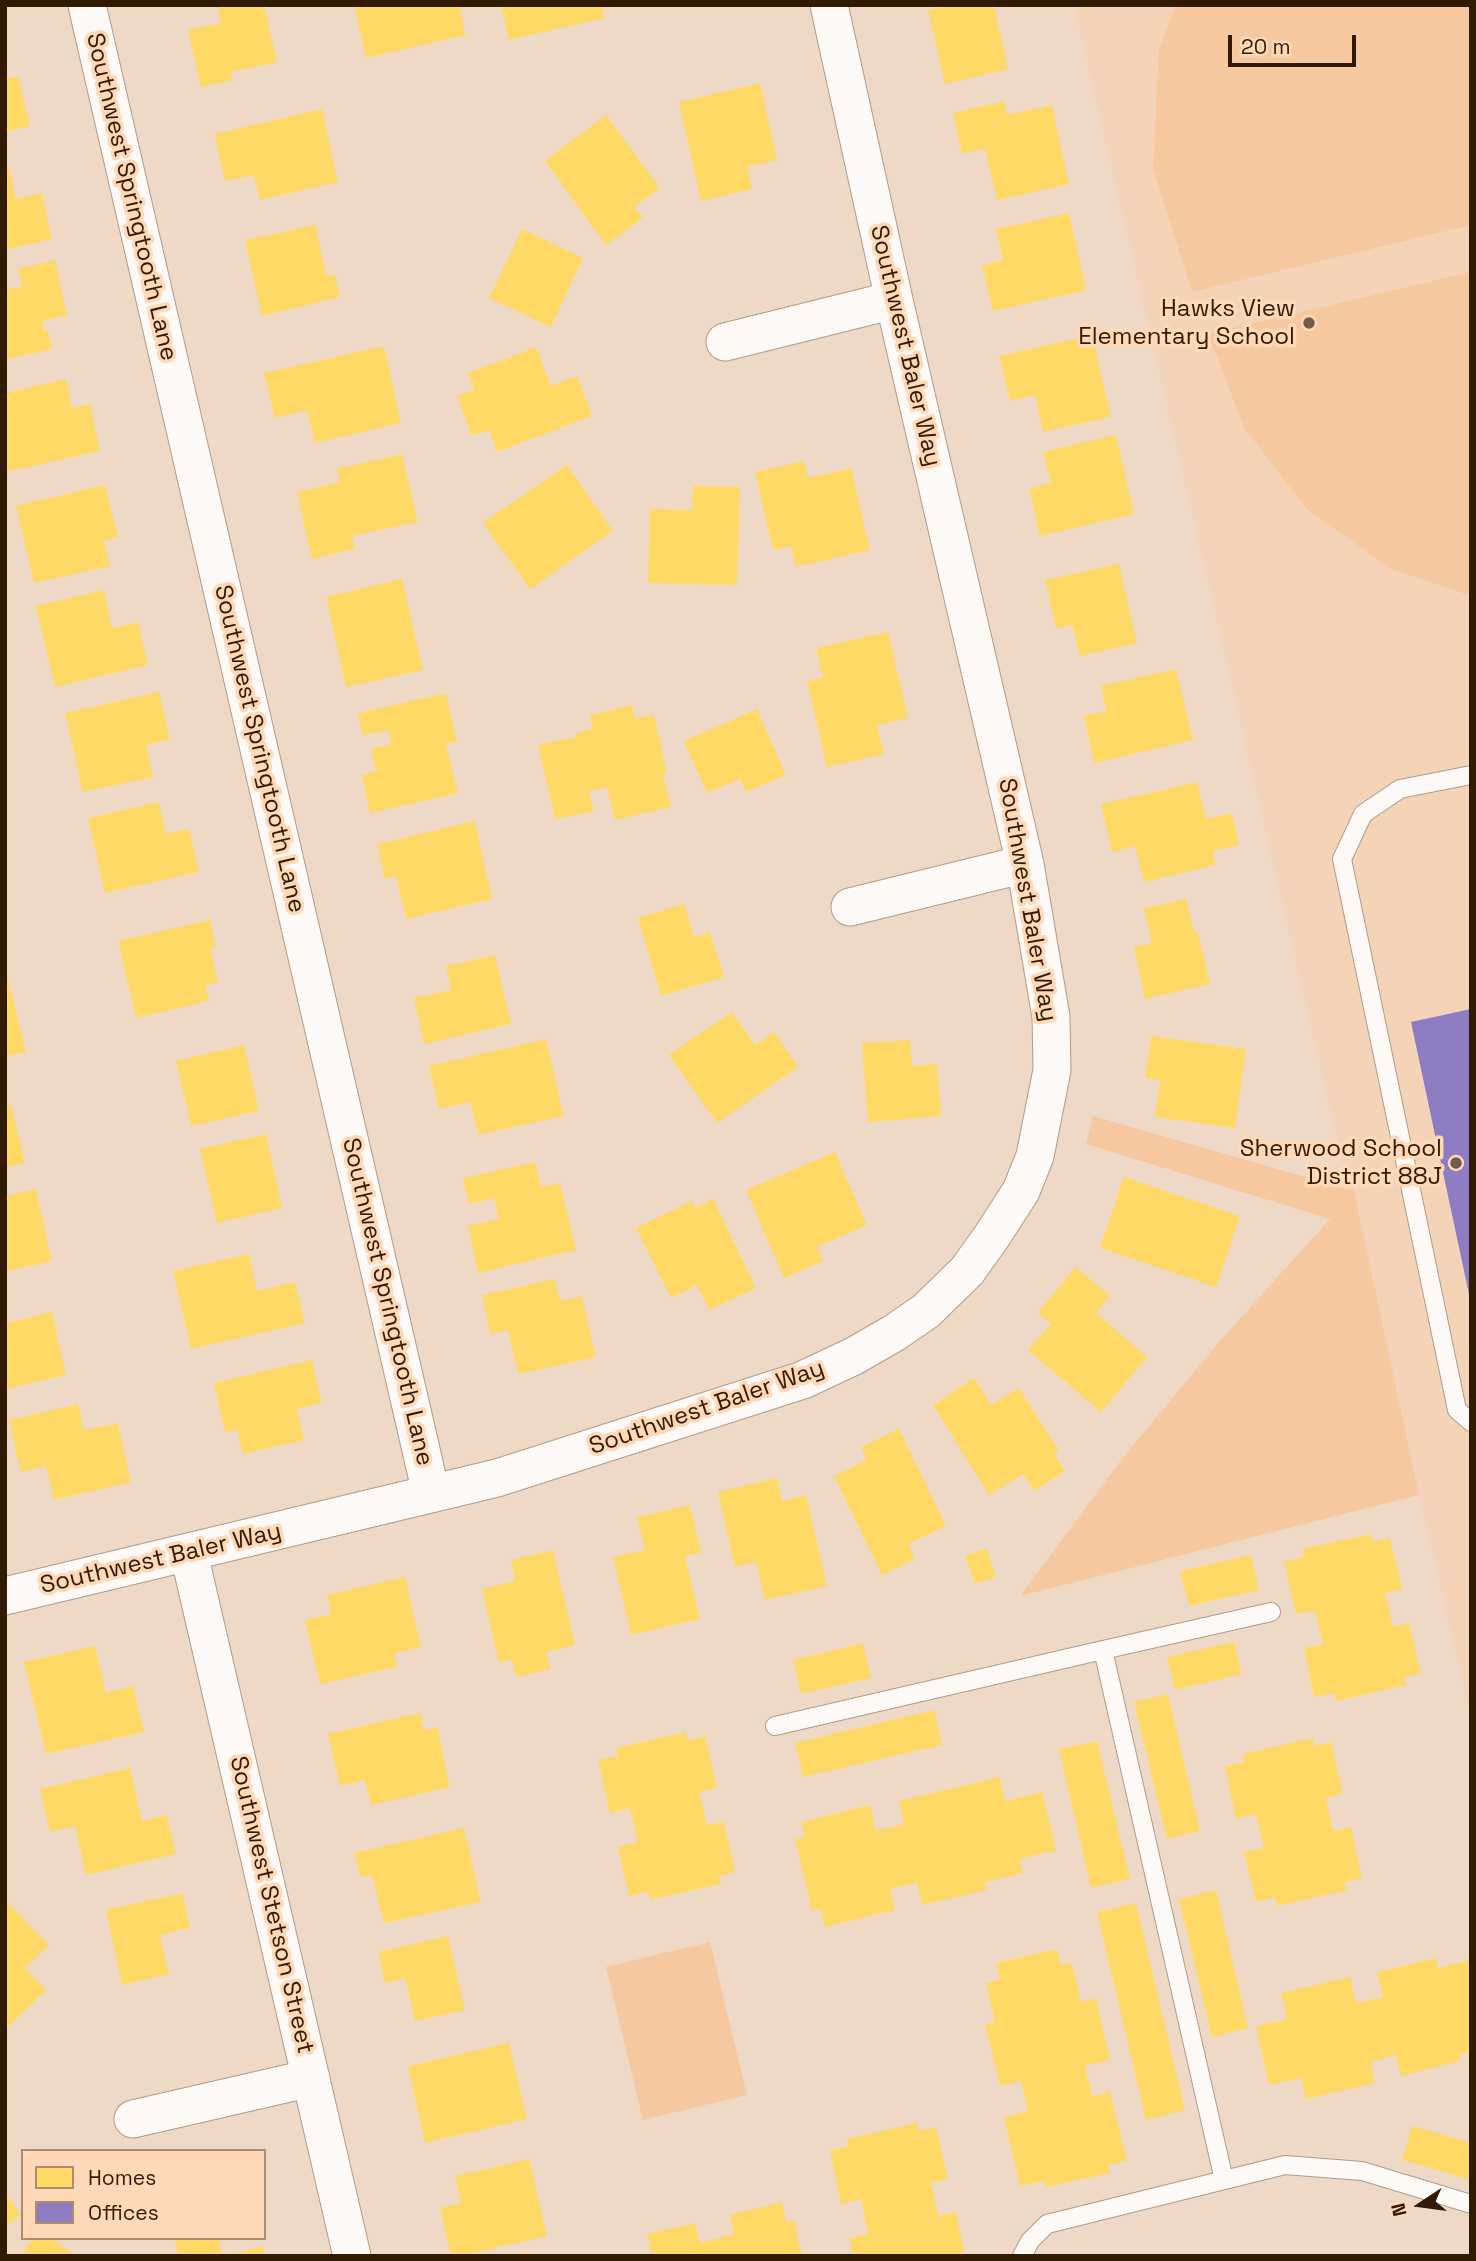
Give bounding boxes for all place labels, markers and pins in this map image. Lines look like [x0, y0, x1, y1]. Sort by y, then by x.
place label: Hawks View Elementary School [1078, 295, 1295, 351]
marker: Hawks View Elementary School [1301, 315, 1317, 331]
place label: Sherwood School District 88J [1240, 1135, 1442, 1191]
marker: Sherwood School District 88J [1448, 1155, 1464, 1171]

